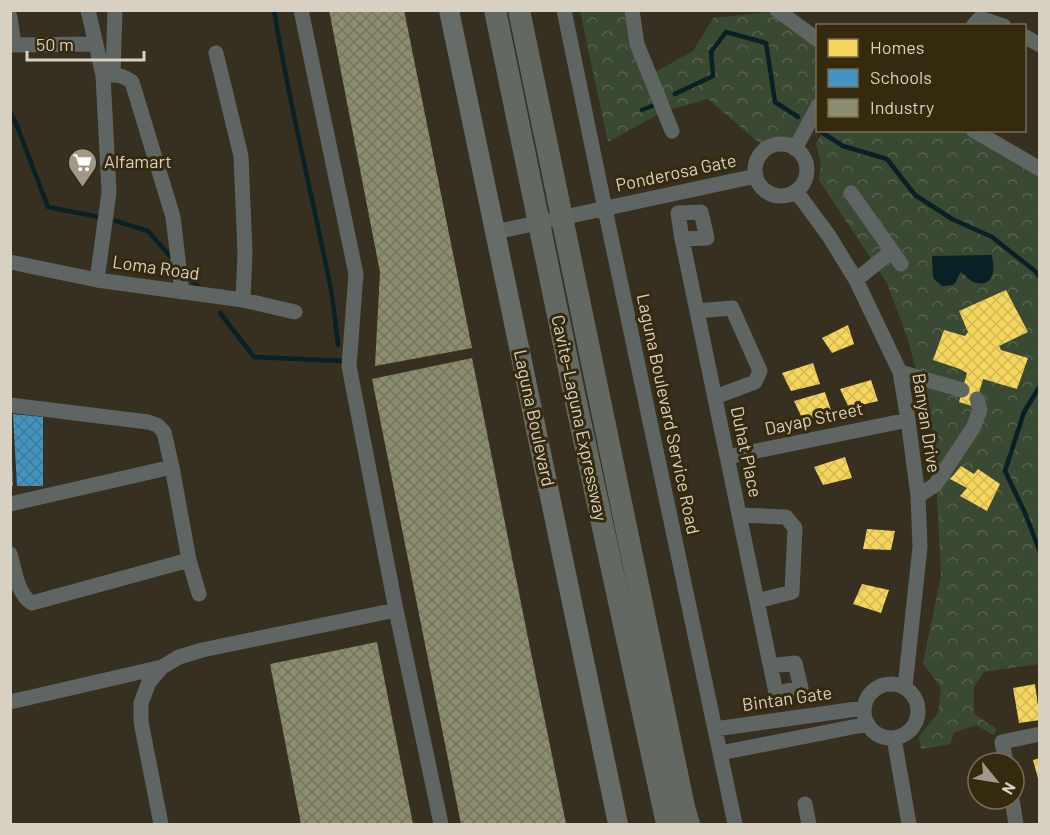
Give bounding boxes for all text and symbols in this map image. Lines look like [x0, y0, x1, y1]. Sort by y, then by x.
scale bar [27, 24, 144, 62]
legend [816, 24, 1026, 132]
text: 50 m [36, 33, 74, 55]
text: Homes [870, 36, 924, 58]
text: Schools [870, 66, 932, 88]
text: Industry [870, 96, 934, 118]
supermarket icon: Alfamart [67, 146, 99, 188]
street label: Ponderosa Gate [613, 148, 738, 196]
place label: Alfamart [104, 150, 172, 172]
street label: Loma Road [111, 250, 201, 284]
street label: Laguna Boulevard Service Road [633, 291, 705, 536]
street label: Cavite–Laguna Expressway [547, 313, 613, 523]
street label: Laguna Boulevard [510, 347, 560, 488]
street label: Banyan Drive [908, 371, 946, 474]
street label: Dayap Street [763, 397, 865, 439]
street label: Duhat Place [727, 404, 767, 499]
street label: Bintan Gate [740, 681, 833, 715]
north arrow [966, 751, 1026, 811]
text: N [999, 779, 1020, 798]

